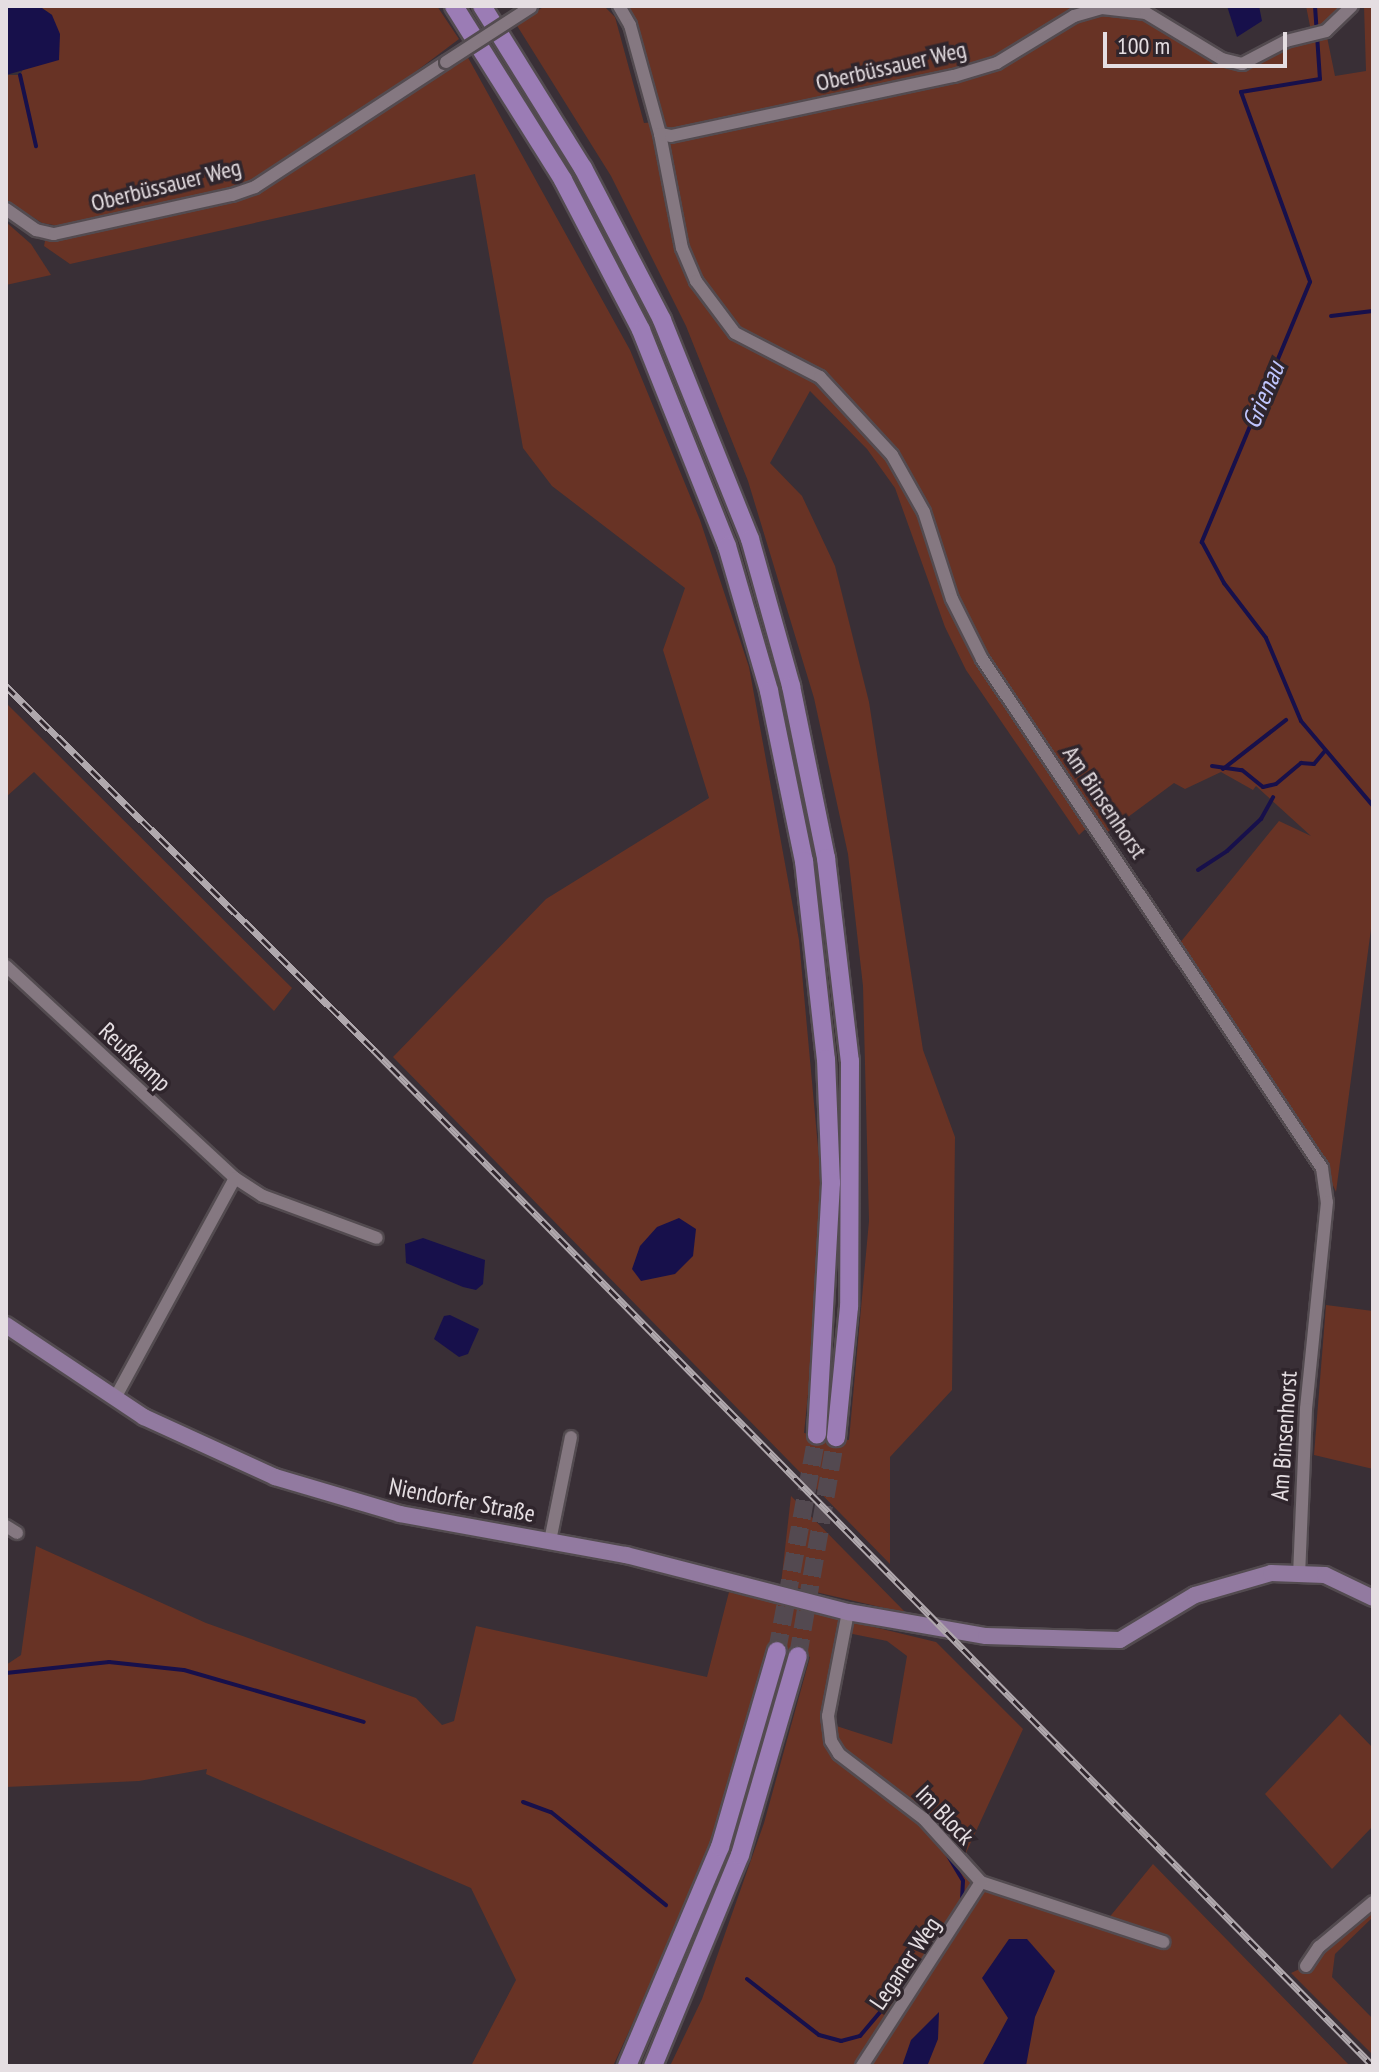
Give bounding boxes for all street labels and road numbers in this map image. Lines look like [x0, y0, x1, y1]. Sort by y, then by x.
street label: Oberbüssauer Weg [813, 35, 969, 97]
street label: Oberbüssauer Weg [88, 152, 244, 218]
street label: Am Binsenhorst [1057, 740, 1153, 864]
street label: Reußkamp [93, 1017, 177, 1097]
street label: Am Binsenhorst [1265, 1370, 1303, 1502]
street label: Niendorfer Straße [387, 1472, 537, 1528]
street label: Im Block [910, 1779, 980, 1851]
street label: Leganer Weg [863, 1911, 947, 2015]

